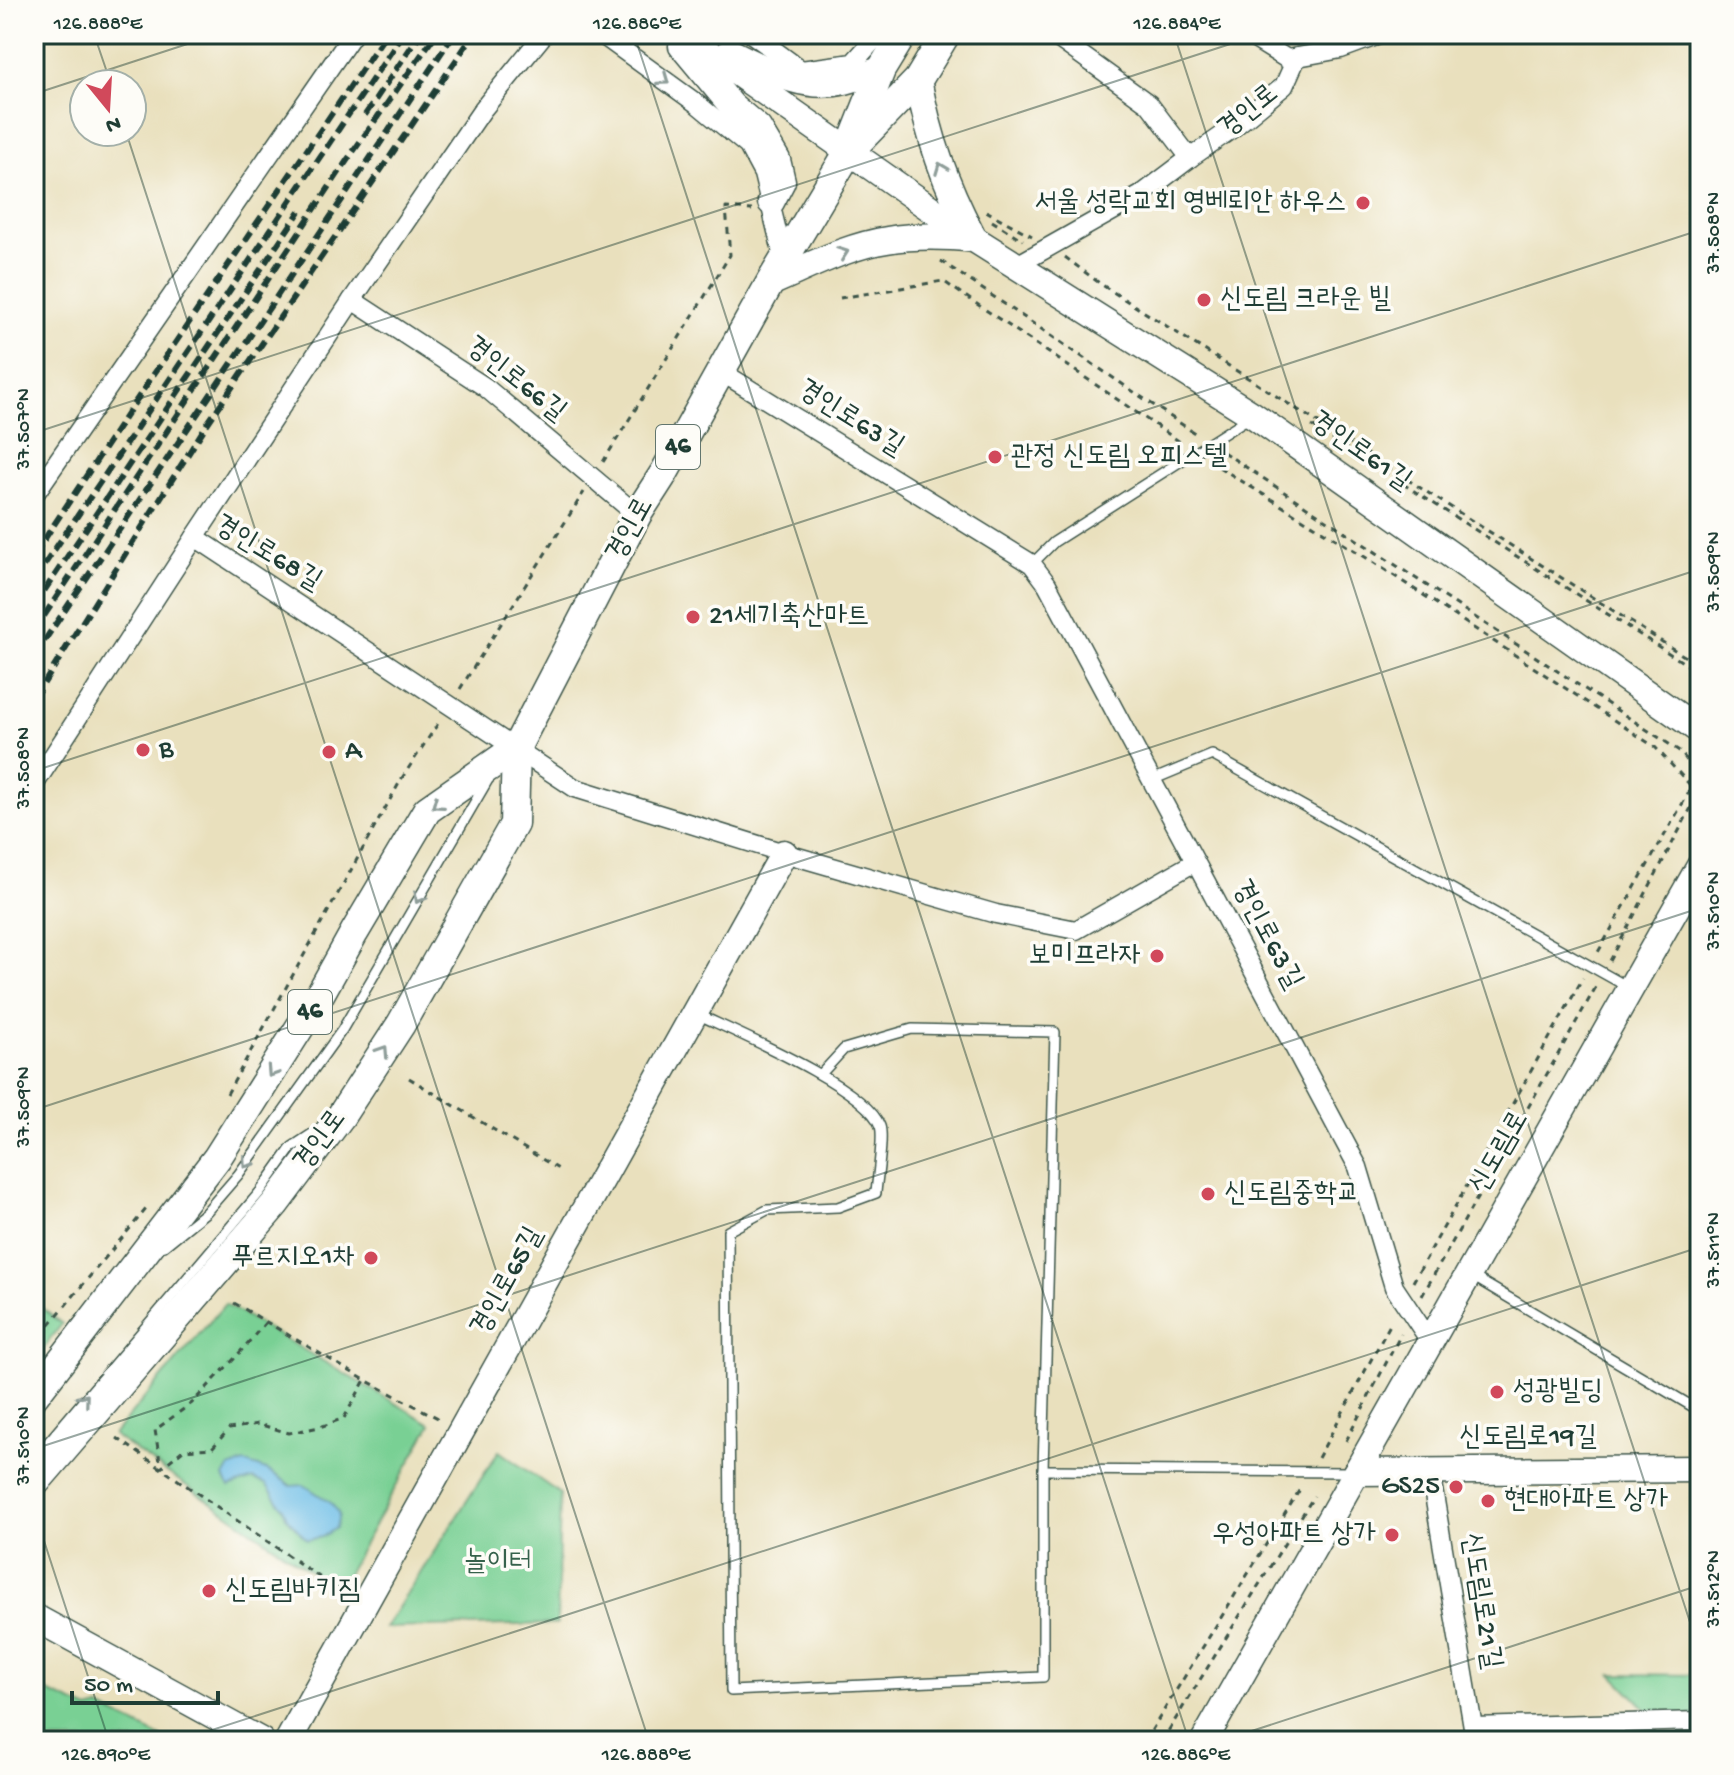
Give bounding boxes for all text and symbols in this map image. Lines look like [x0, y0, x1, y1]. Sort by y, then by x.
text: 126.888°E [53, 14, 144, 37]
text: 126.886°E [592, 14, 682, 37]
text: 126.884°E [1132, 14, 1222, 37]
north arrow [68, 68, 148, 148]
one-way arrow [655, 70, 669, 85]
street label: 경인로 [1212, 78, 1286, 146]
text: N [102, 109, 124, 138]
one-way arrow [934, 162, 951, 176]
place label: 서울 성락교회 영베뢰안 하우스 [1034, 187, 1347, 220]
text: 37.508°N [1704, 192, 1727, 275]
marker: 서울 성락교회 영베뢰안 하우스 [1354, 194, 1372, 212]
one-way arrow [835, 247, 849, 263]
place label: 신도림 크라운 빌 [1220, 284, 1391, 317]
marker: 신도림 크라운 빌 [1195, 291, 1213, 309]
street label: 경인로66길 [458, 331, 572, 429]
street label: 경인로63길 [791, 374, 909, 464]
text: 37.507°N [14, 388, 37, 471]
street label: 경인로61길 [1303, 405, 1417, 499]
road number: 46 [656, 425, 700, 469]
place label: 관정 신도림 오피스텔 [1011, 441, 1227, 474]
marker: 관정 신도림 오피스텔 [986, 448, 1004, 466]
street label: 경인로 [600, 492, 662, 568]
street label: 경인로68길 [207, 509, 327, 599]
text: 37.509°N [1704, 531, 1727, 614]
place label: 21세기축산마트 [709, 601, 869, 634]
marker: 21세기축산마트 [684, 608, 702, 626]
text: 37.508°N [14, 727, 37, 810]
place label: B [158, 734, 174, 767]
place label: A [345, 736, 363, 769]
marker: B [134, 741, 152, 759]
marker: A [320, 743, 338, 761]
one-way arrow [432, 794, 446, 808]
text: 37.510°N [1704, 871, 1727, 952]
street label: 경인로63길 [1224, 875, 1308, 995]
one-way arrow [413, 889, 429, 904]
place label: 보미프라자 [1028, 940, 1141, 973]
marker: 보미프라자 [1148, 947, 1166, 965]
road number: 46 [288, 990, 332, 1034]
one-way arrow [374, 1045, 389, 1059]
one-way arrow [267, 1063, 282, 1077]
text: 37.509°N [14, 1066, 37, 1149]
street label: 경인로 [288, 1104, 354, 1178]
street label: 신도림로 [1463, 1106, 1537, 1200]
one-way arrow [242, 1154, 257, 1168]
place label: 신도림중학교 [1224, 1178, 1359, 1211]
marker: 신도림중학교 [1199, 1185, 1217, 1203]
text: 37.511°N [1704, 1212, 1727, 1289]
street label: 경인로65길 [465, 1222, 551, 1342]
place label: 푸르지오1차 [231, 1242, 355, 1275]
marker: 푸르지오1차 [362, 1249, 380, 1267]
place label: 성광빌딩 [1513, 1376, 1603, 1409]
marker: 성광빌딩 [1488, 1383, 1506, 1401]
one-way arrow [74, 1394, 89, 1409]
text: 37.510°N [14, 1406, 37, 1487]
street label: 신도림로19길 [1459, 1422, 1597, 1455]
place label: GS25 [1381, 1471, 1440, 1504]
marker: GS25 [1447, 1478, 1465, 1496]
place label: 현대아파트 상가 [1504, 1485, 1668, 1518]
marker: 현대아파트 상가 [1479, 1492, 1497, 1510]
place label: 우성아파트 상가 [1212, 1519, 1376, 1552]
marker: 우성아파트 상가 [1383, 1526, 1401, 1544]
street label: 신도림로21길 [1453, 1530, 1507, 1672]
park label: 놀이터 [464, 1547, 532, 1580]
text: 37.512°N [1704, 1550, 1727, 1629]
place label: 신도림바키짐 [225, 1575, 360, 1608]
marker: 신도림바키짐 [200, 1582, 218, 1600]
scale bar [72, 1655, 218, 1705]
text: 50 m [84, 1672, 133, 1701]
text: 126.890°E [61, 1745, 152, 1768]
text: 126.888°E [601, 1745, 692, 1768]
text: 126.886°E [1141, 1745, 1231, 1768]

